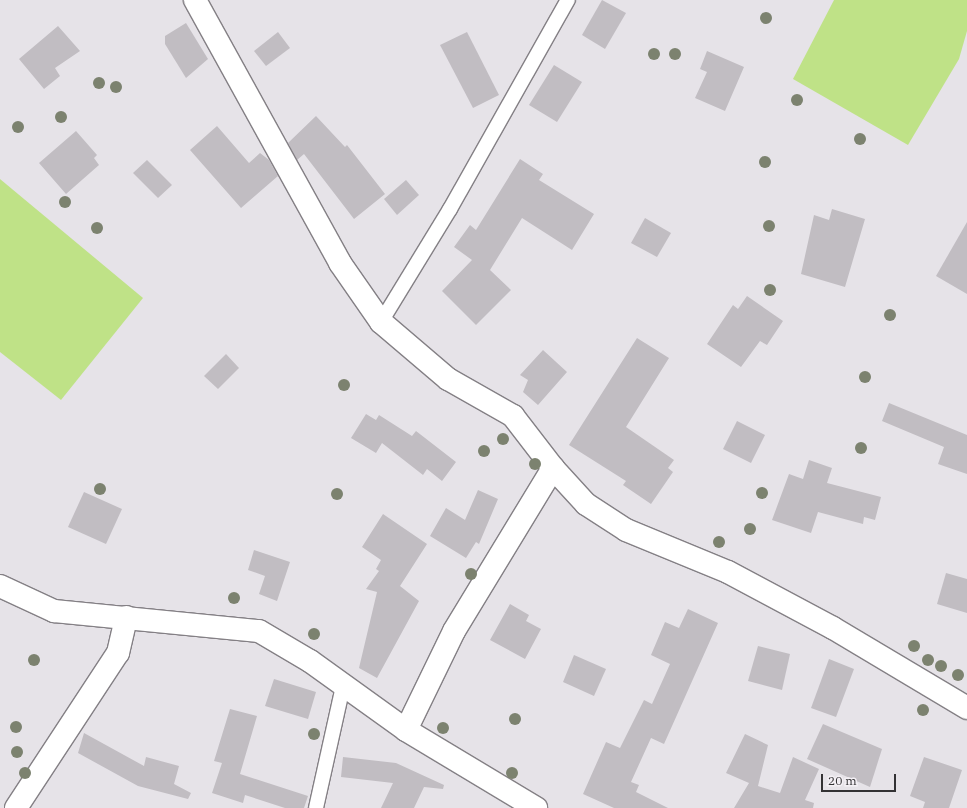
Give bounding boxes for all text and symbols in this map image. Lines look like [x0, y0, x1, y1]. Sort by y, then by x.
scale bar [823, 766, 898, 792]
text: 20 m [828, 773, 857, 788]

